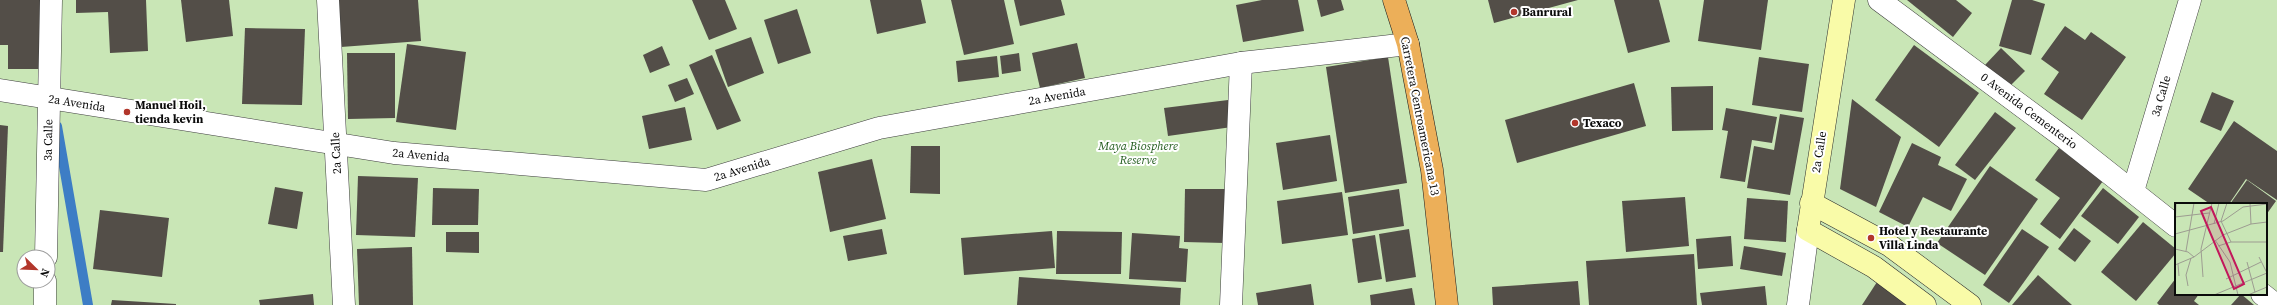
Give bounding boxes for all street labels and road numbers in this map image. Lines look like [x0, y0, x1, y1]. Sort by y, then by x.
street label: Carretera Centroamericana 13 [1397, 35, 1443, 197]
street label: 0 Avenida Cementerio [1977, 69, 2081, 153]
street label: 3a Calle [2148, 74, 2174, 118]
street label: 2a Avenida [1027, 83, 1088, 109]
street label: 2a Avenida [47, 91, 108, 116]
street label: 3a Calle [40, 119, 56, 161]
street label: 2a Calle [1808, 130, 1830, 174]
street label: 2a Calle [327, 132, 345, 174]
street label: 2a Avenida [392, 145, 451, 166]
street label: 2a Avenida [712, 153, 773, 185]

